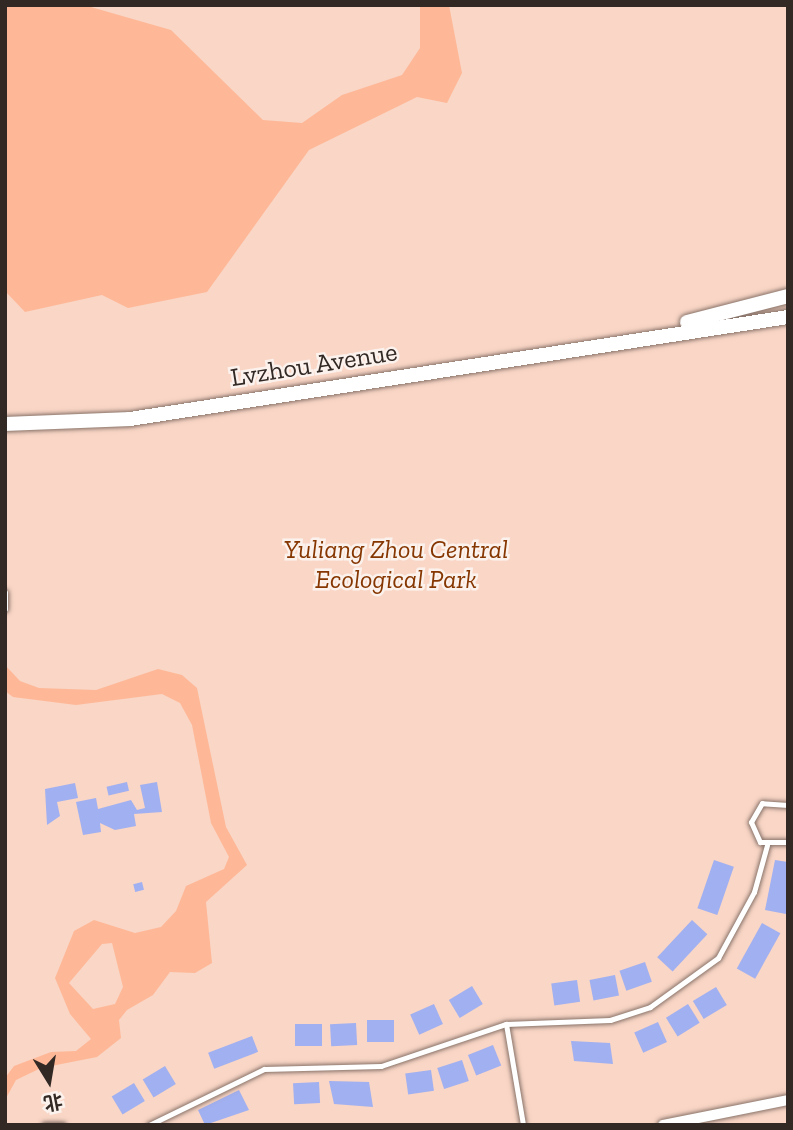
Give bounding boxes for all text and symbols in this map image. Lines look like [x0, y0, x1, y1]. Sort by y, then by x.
street label: Lvzhou Avenue [228, 336, 400, 394]
park label: Yuliang Zhou Central Ecological Park [284, 534, 508, 596]
north arrow [14, 1046, 84, 1116]
text: 北 [42, 1089, 65, 1115]

